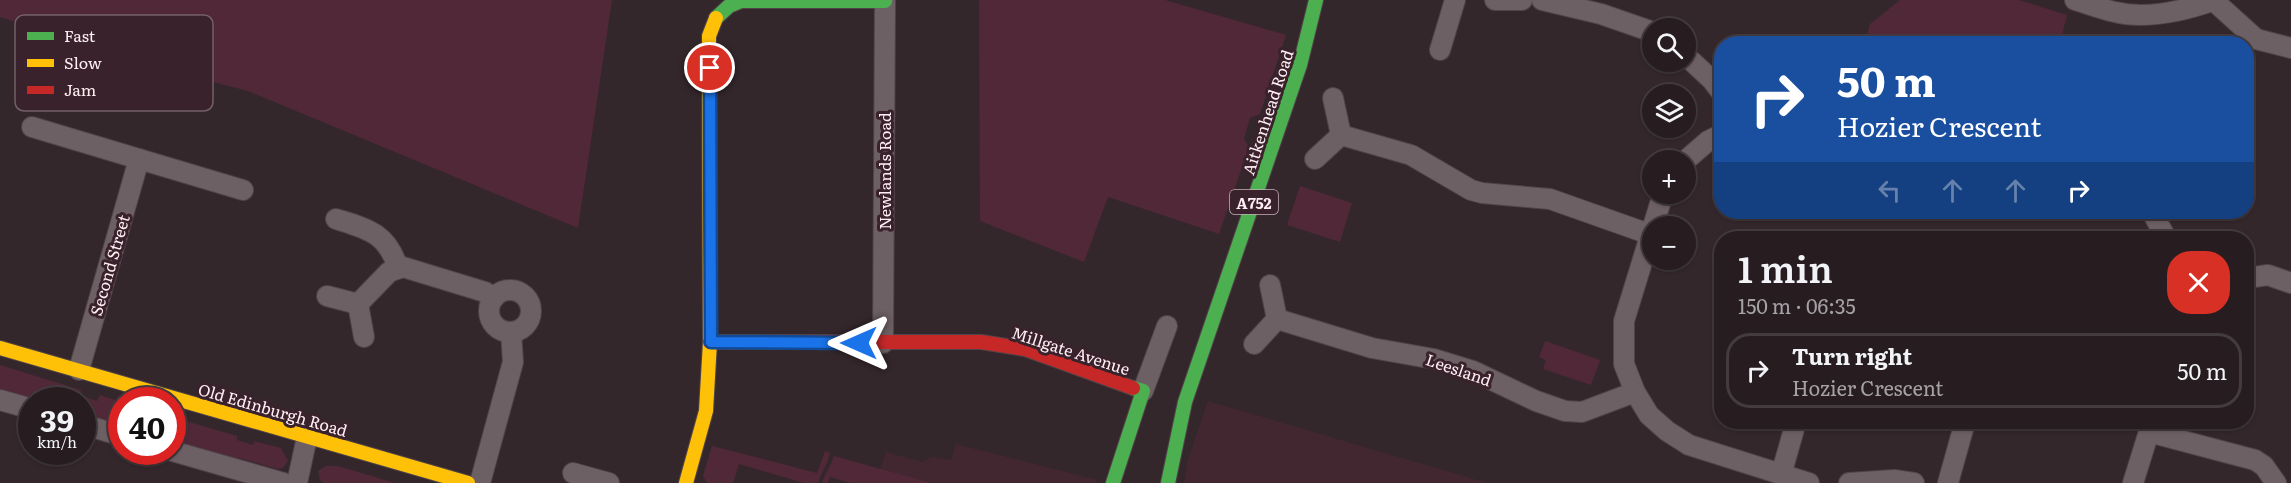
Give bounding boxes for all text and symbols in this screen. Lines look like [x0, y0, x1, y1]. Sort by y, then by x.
legend [15, 15, 213, 111]
map controls [1642, 18, 1696, 270]
button: search [1642, 18, 1696, 72]
text: Fast [64, 23, 96, 47]
pin [684, 42, 735, 93]
street label: Aitkenhead Road [1235, 46, 1299, 178]
text: 50 m [1837, 48, 1936, 110]
text: Slow [64, 50, 102, 74]
icon: arrive [693, 51, 726, 84]
icon: right [1738, 60, 1816, 138]
text: Jam [64, 77, 97, 101]
button: layers [1642, 84, 1696, 138]
text: Hozier Crescent [1837, 105, 2041, 145]
street label: Newlands Road [872, 112, 896, 230]
button: + [1642, 150, 1696, 204]
icon: left [1873, 174, 1906, 207]
icon: ahead [1936, 174, 1969, 207]
icon: ahead [1999, 174, 2032, 207]
icon: right [2062, 174, 2095, 207]
road number: A752 [1230, 190, 1278, 214]
street label: Second Street [83, 211, 135, 318]
button: − [1642, 216, 1696, 270]
text: 1 min [1738, 241, 1833, 294]
button: close [2167, 251, 2230, 314]
text: 150 m · 06:35 [1738, 290, 1856, 320]
position arrow [827, 311, 891, 375]
street label: Millgate Avenue [1009, 320, 1133, 380]
text: Turn right [1792, 339, 1912, 372]
street label: Leesland [1423, 347, 1495, 391]
icon: right [1741, 354, 1774, 387]
text: 50 m [2177, 354, 2227, 387]
text: Hozier Crescent [1792, 372, 1943, 402]
street label: Old Edinburgh Road [196, 376, 351, 442]
speed limit sign: 40 [108, 387, 186, 465]
text: 39 [40, 397, 74, 441]
text: km/h [37, 430, 77, 453]

